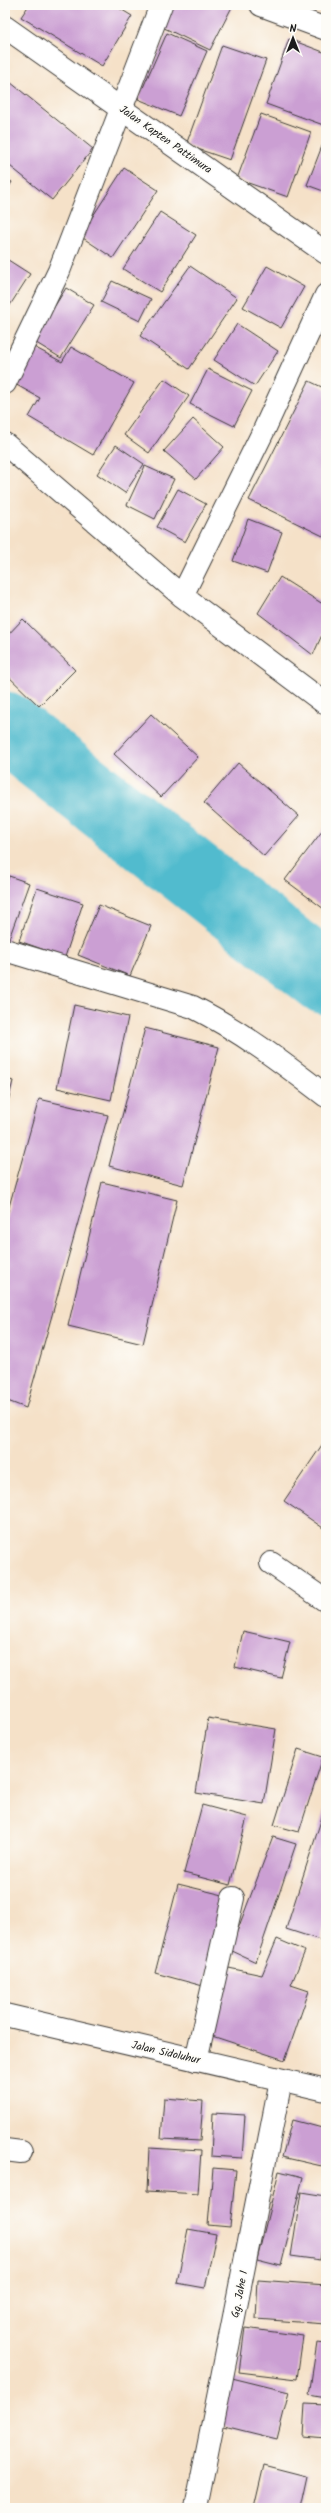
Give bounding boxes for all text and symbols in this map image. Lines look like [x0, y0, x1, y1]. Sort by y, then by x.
north arrow [273, 18, 313, 58]
text: N [290, 20, 297, 38]
street label: Jalan Kapten Pattimura [115, 101, 216, 179]
street label: Jalan Sidoluhur [130, 2036, 203, 2070]
street label: Gg. Jahe 1 [227, 2269, 253, 2319]

